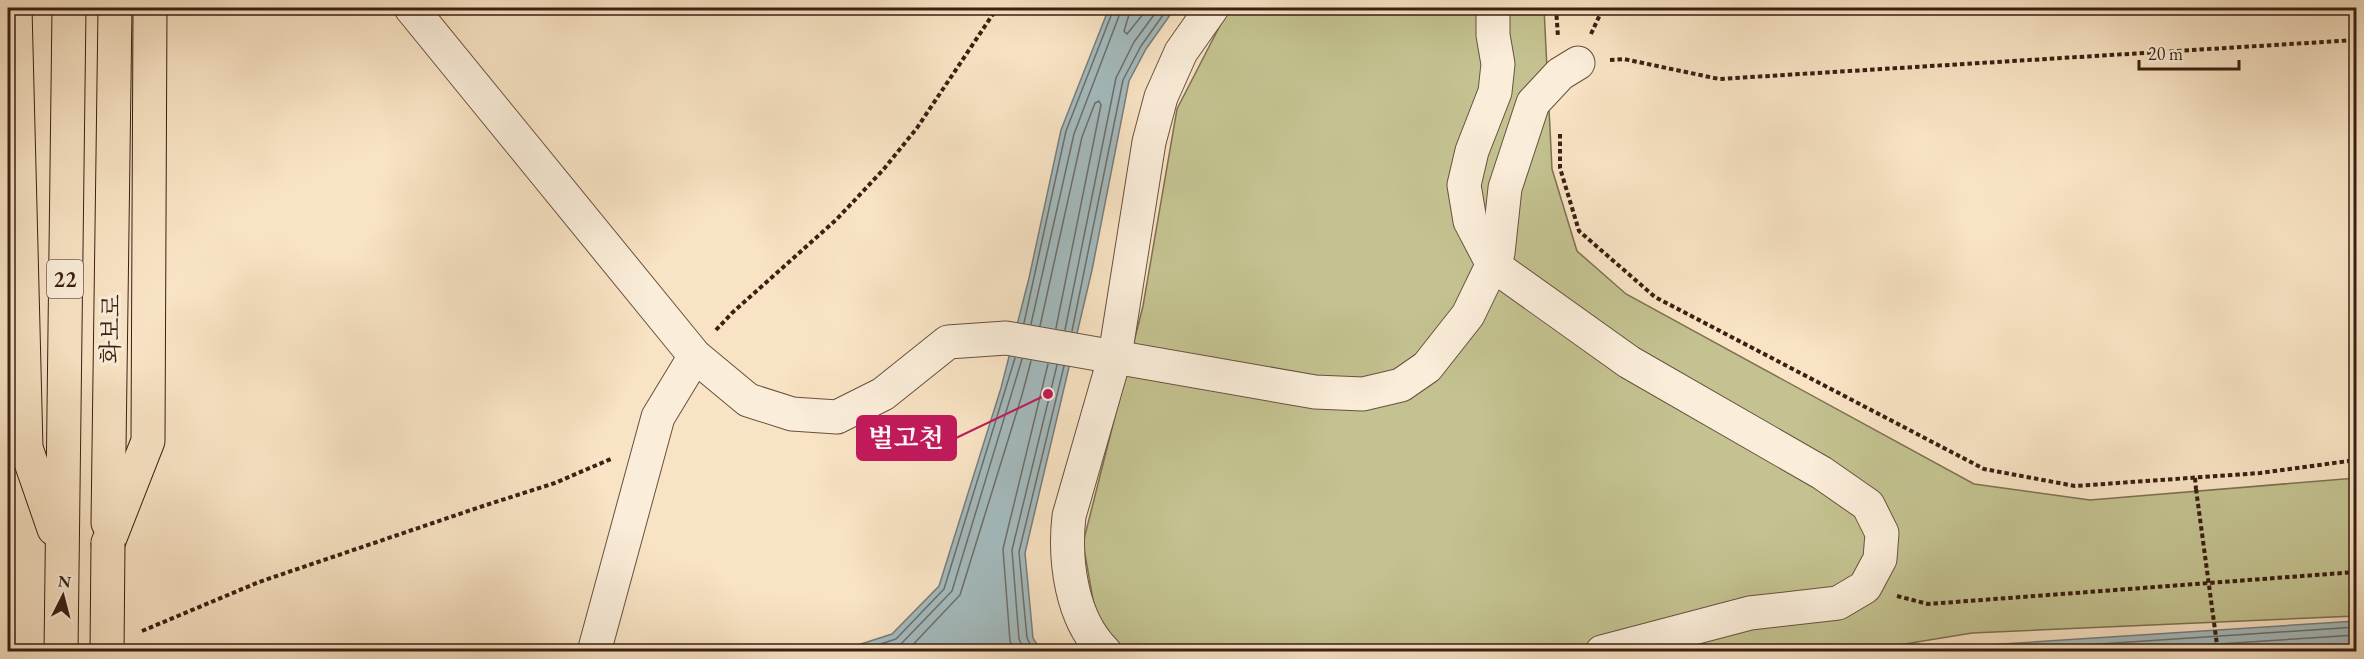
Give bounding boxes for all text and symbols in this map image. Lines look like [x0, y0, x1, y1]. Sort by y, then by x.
scale bar [2139, 33, 2240, 71]
text: 20 m [2148, 42, 2183, 65]
road number: 22 [47, 260, 83, 298]
street label: 화보로 [94, 294, 127, 364]
callout: 벌고천 [857, 416, 956, 460]
text: 벌고천 [868, 421, 944, 455]
north arrow [33, 566, 93, 626]
text: N [57, 570, 72, 593]

